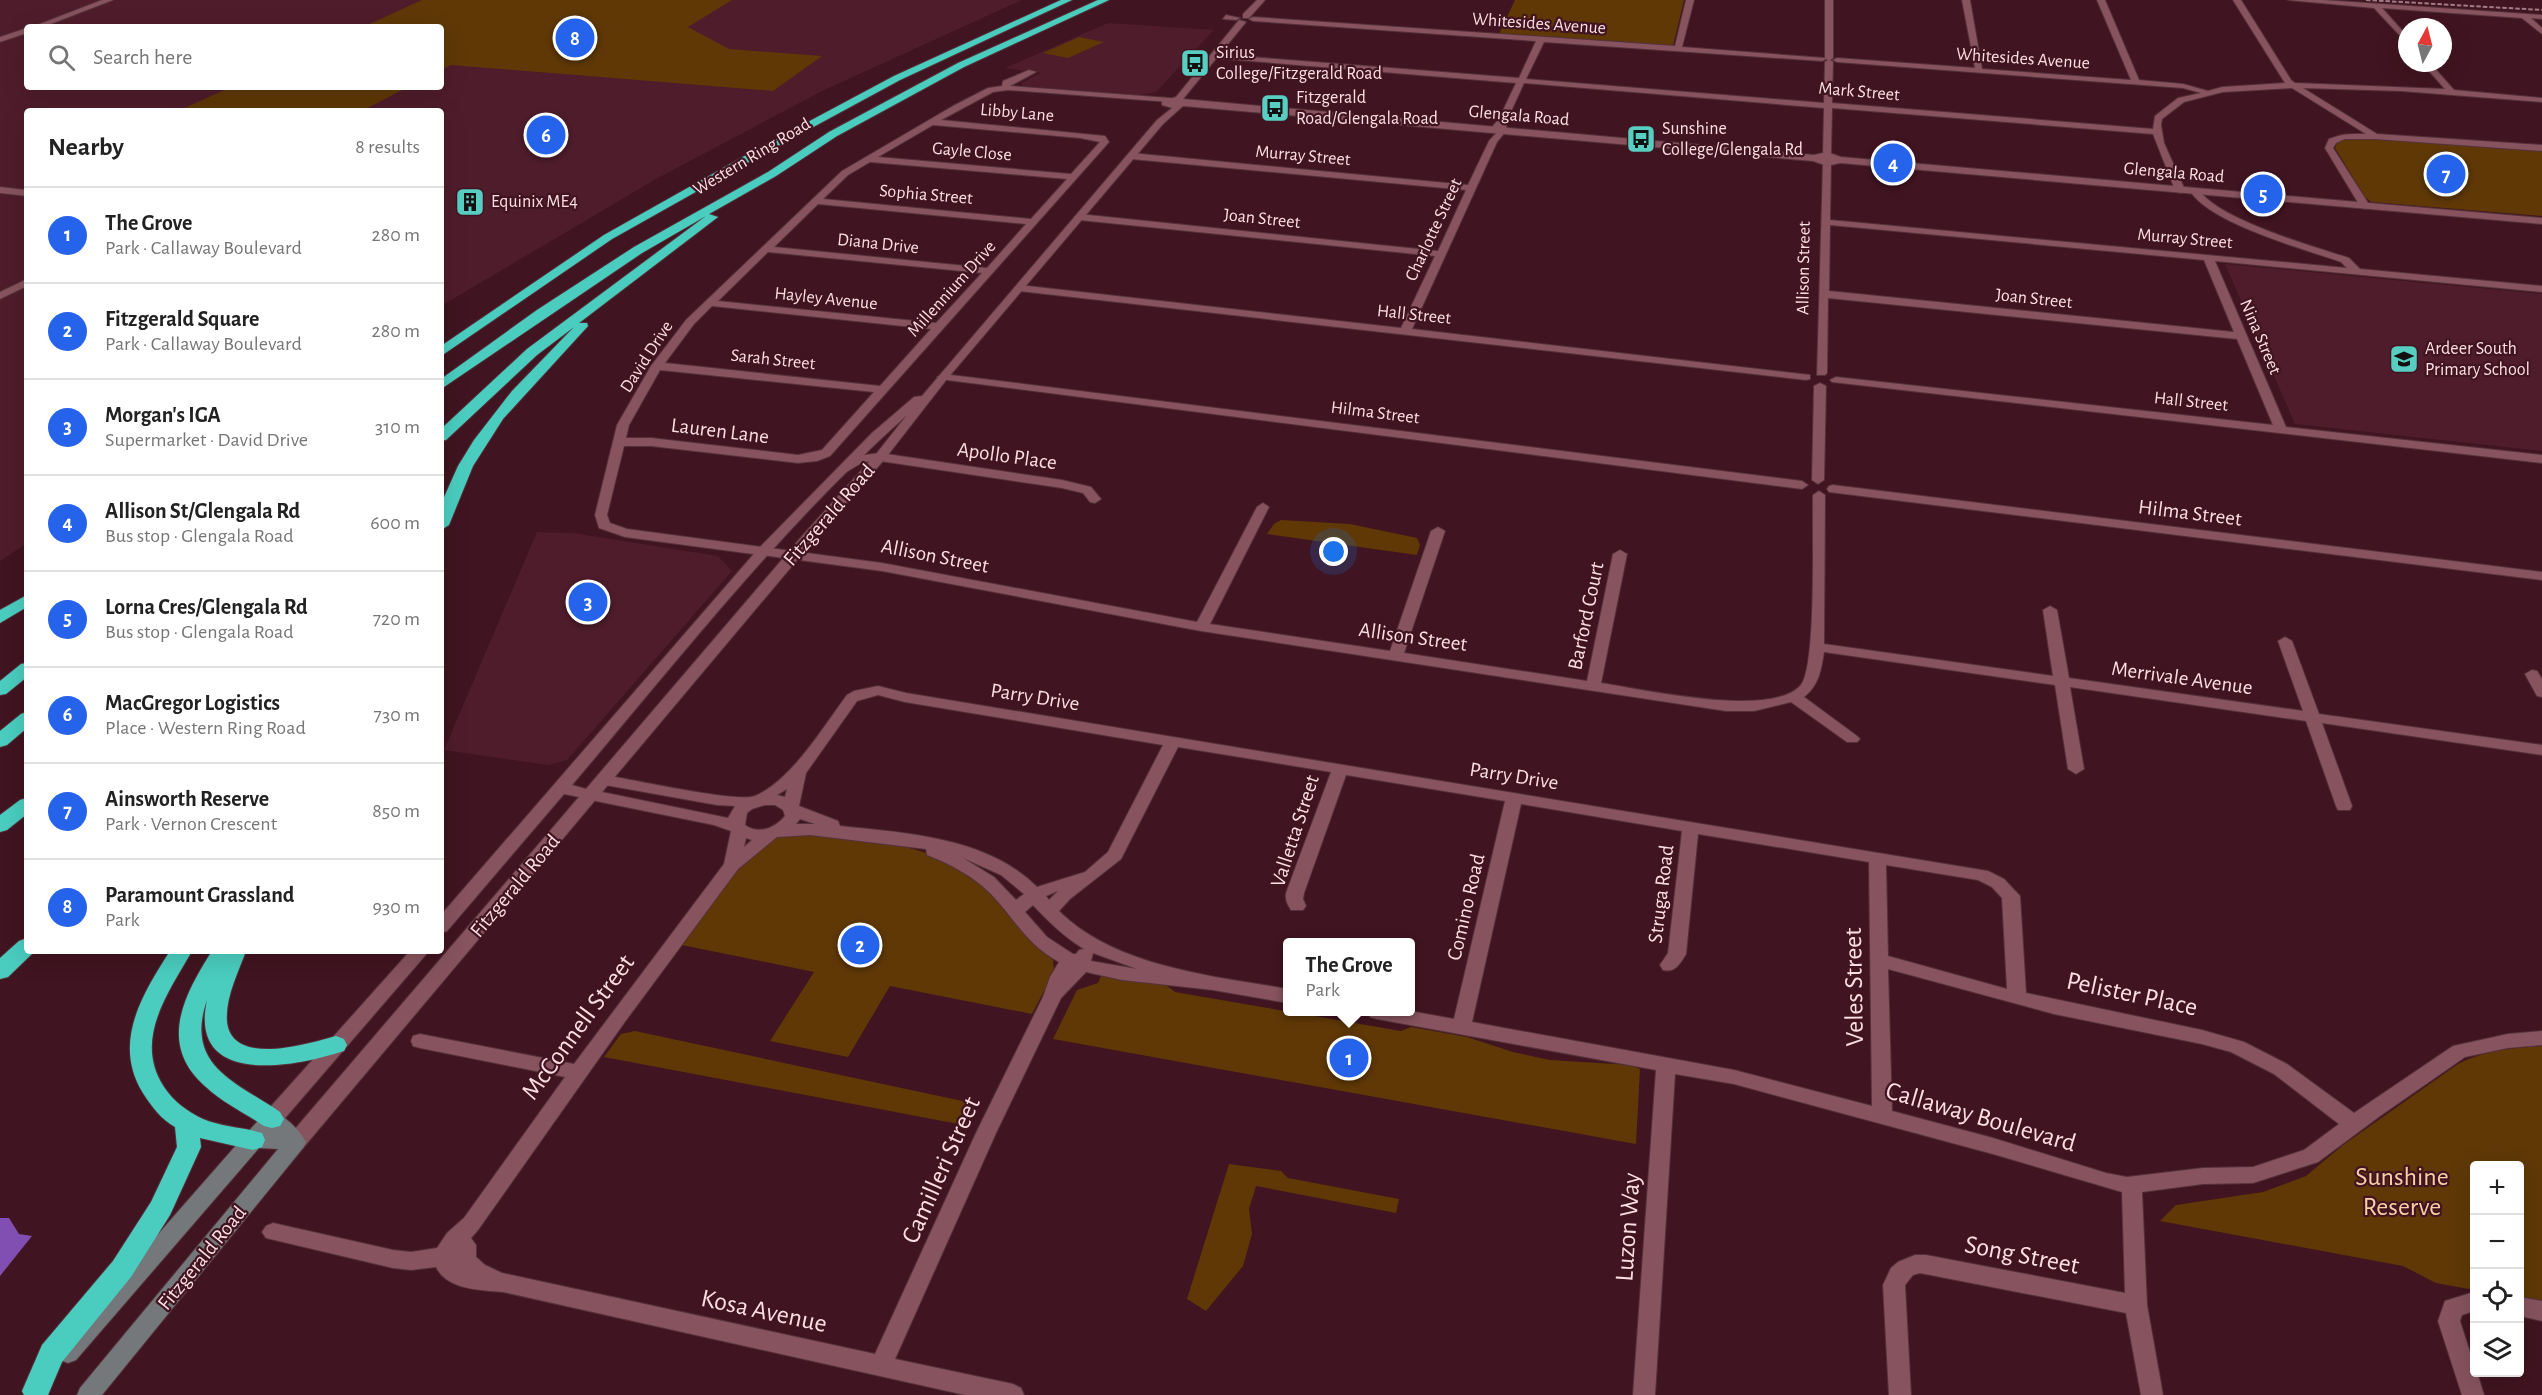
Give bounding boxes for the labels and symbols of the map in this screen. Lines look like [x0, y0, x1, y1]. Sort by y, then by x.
street label: Whitesides Avenue [1471, 10, 1607, 38]
pin: 8 [556, 15, 594, 60]
north arrow [2398, 18, 2452, 72]
place label: Sirius College/Fitzgerald Road [1216, 44, 1382, 83]
street label: Whitesides Avenue [1955, 45, 2091, 73]
bus stop icon: Sirius College/Fitzgerald Road [1179, 47, 1211, 79]
street label: Mark Street [1818, 79, 1901, 105]
place label: Fitzgerald Road/Glengala Road [1296, 89, 1438, 128]
bus stop icon: Fitzgerald Road/Glengala Road [1259, 92, 1291, 124]
street label: Libby Lane [979, 101, 1055, 125]
street label: Glengala Road [1468, 103, 1570, 129]
pin: 6 [526, 112, 566, 158]
street label: Western Ring Road [690, 115, 814, 199]
place label: Sunshine College/Glengala Rd [1662, 120, 1803, 159]
bus stop icon: Sunshine College/Glengala Rd [1625, 123, 1657, 155]
street label: Gayle Close [932, 140, 1012, 164]
pin: 4 [1874, 140, 1912, 186]
street label: Murray Street [1255, 143, 1352, 169]
pin: 7 [2426, 152, 2466, 196]
street label: Glengala Road [2123, 160, 2225, 186]
pin: 5 [2244, 172, 2282, 216]
street label: Charlotte Street [1402, 176, 1466, 284]
street label: Sophia Street [879, 182, 974, 208]
building icon: Equinix ME4 [454, 186, 486, 218]
place label: Equinix ME4 [491, 193, 578, 211]
street label: Joan Street [1223, 206, 1301, 232]
street label: Allison Street [1794, 221, 1814, 315]
street label: Murray Street [2137, 226, 2234, 252]
street label: Diana Drive [836, 231, 920, 257]
street label: Millennium Drive [904, 238, 1000, 340]
street label: Hayley Avenue [774, 285, 878, 313]
street label: Joan Street [1995, 286, 2073, 312]
street label: Nina Street [2236, 297, 2284, 377]
street label: Hall Street [1376, 302, 1452, 328]
street label: David Drive [617, 318, 677, 396]
place label: Ardeer South Primary School [2425, 340, 2530, 379]
school or university icon: Ardeer South Primary School [2388, 343, 2420, 375]
street label: Sarah Street [730, 347, 816, 373]
street label: Hall Street [2153, 389, 2229, 415]
street label: Hilma Street [1330, 399, 1421, 427]
street label: Lauren Lane [670, 415, 770, 447]
street label: Apollo Place [956, 439, 1058, 473]
street label: Fitzgerald Road [779, 460, 879, 570]
street label: Hilma Street [2137, 496, 2243, 530]
street label: Allison Street [879, 535, 991, 577]
your location [1319, 537, 1348, 566]
street label: Barford Court [1564, 560, 1608, 672]
pin: 3 [568, 580, 608, 624]
street label: Allison Street [1357, 619, 1469, 655]
street label: Merrivale Avenue [2110, 658, 2254, 698]
street label: Parry Drive [989, 680, 1081, 714]
street label: Parry Drive [1468, 759, 1560, 793]
street label: Valletta Street [1267, 772, 1323, 890]
street label: Fitzgerald Road [466, 831, 564, 941]
street label: Struga Road [1645, 843, 1677, 944]
street label: Comino Road [1444, 851, 1489, 962]
pin: 2 [840, 922, 880, 968]
street label: Veles Street [1840, 927, 1868, 1047]
street label: McConnell Street [517, 950, 639, 1104]
street label: Pelister Place [2064, 967, 2200, 1021]
pin: 1 [1330, 1036, 1368, 1080]
street label: Callaway Boulevard [1883, 1077, 2079, 1157]
street label: Camilleri Street [897, 1093, 985, 1247]
park label: Sunshine Reserve [2355, 1164, 2449, 1220]
street label: Luzon Way [1611, 1172, 1645, 1282]
street label: Fitzgerald Road [154, 1202, 250, 1314]
street label: Song Street [1963, 1231, 2081, 1279]
street label: Kosa Avenue [699, 1285, 829, 1337]

